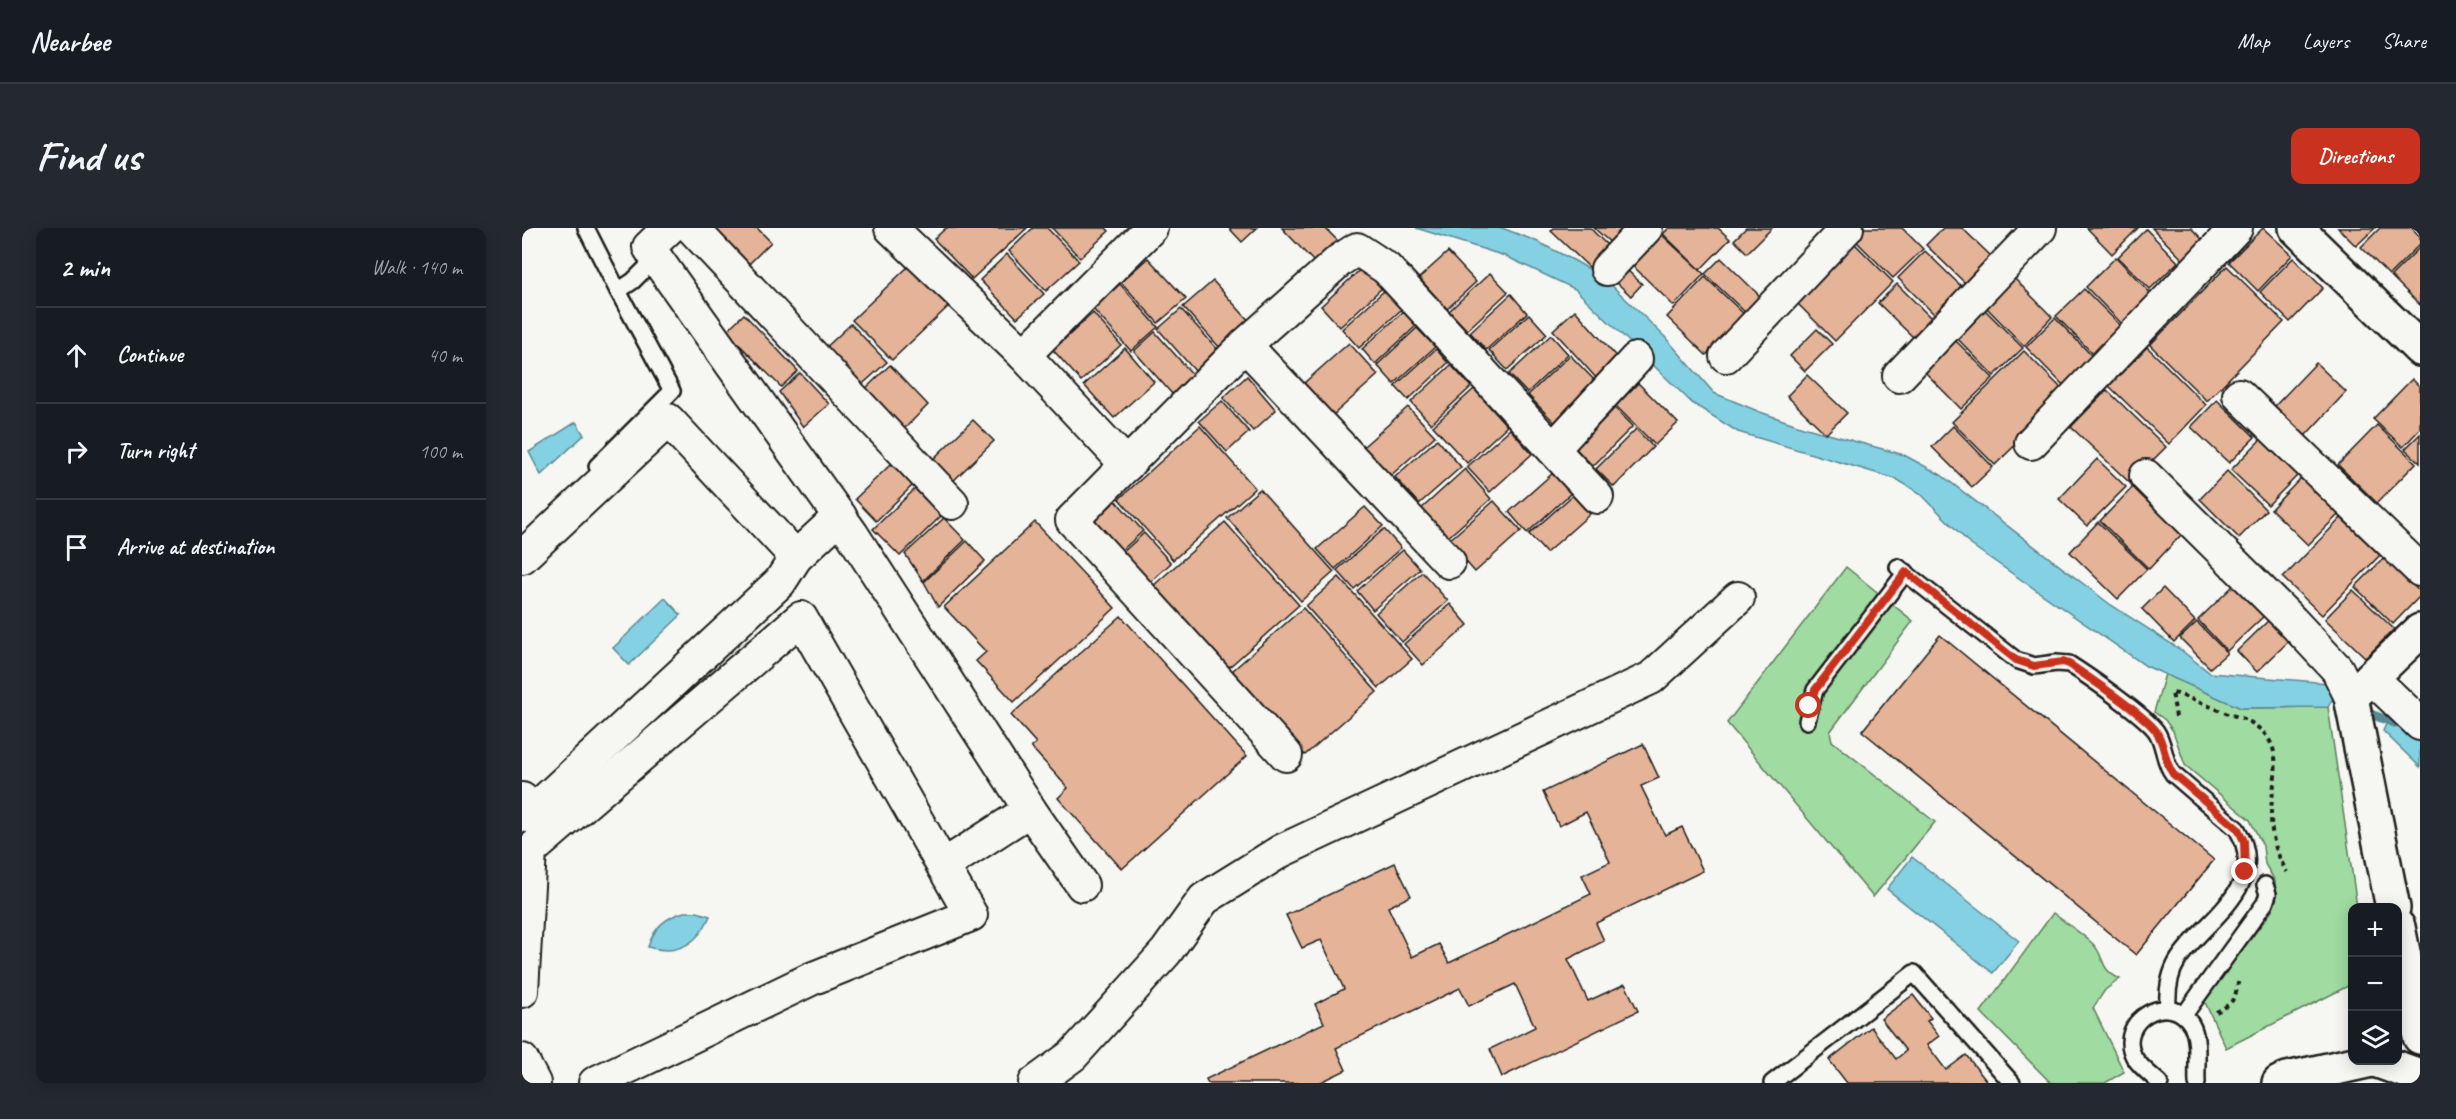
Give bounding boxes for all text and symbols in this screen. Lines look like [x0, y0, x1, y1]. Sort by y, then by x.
text: Nearbee [30, 24, 110, 59]
text: Map [2237, 28, 2270, 54]
text: Layers [2303, 28, 2349, 54]
text: Share [2382, 28, 2426, 54]
button: Directions [2291, 128, 2420, 184]
text: Find us [36, 130, 141, 183]
text: 2 min [60, 251, 110, 284]
text: Walk · 140 m [372, 255, 462, 280]
icon: ahead [60, 339, 93, 372]
text: Continue [117, 341, 183, 369]
text: 40 m [428, 343, 462, 368]
icon: right [60, 435, 93, 468]
text: Turn right [117, 437, 194, 465]
text: 100 m [419, 439, 462, 464]
icon: arrive [60, 531, 93, 564]
text: Arrive at destination [117, 533, 274, 561]
route start [1795, 692, 1821, 718]
route end [2231, 858, 2257, 884]
map controls [2348, 903, 2402, 1065]
button: + [2348, 903, 2402, 957]
button: − [2348, 957, 2402, 1011]
button: layers [2348, 1011, 2402, 1065]

